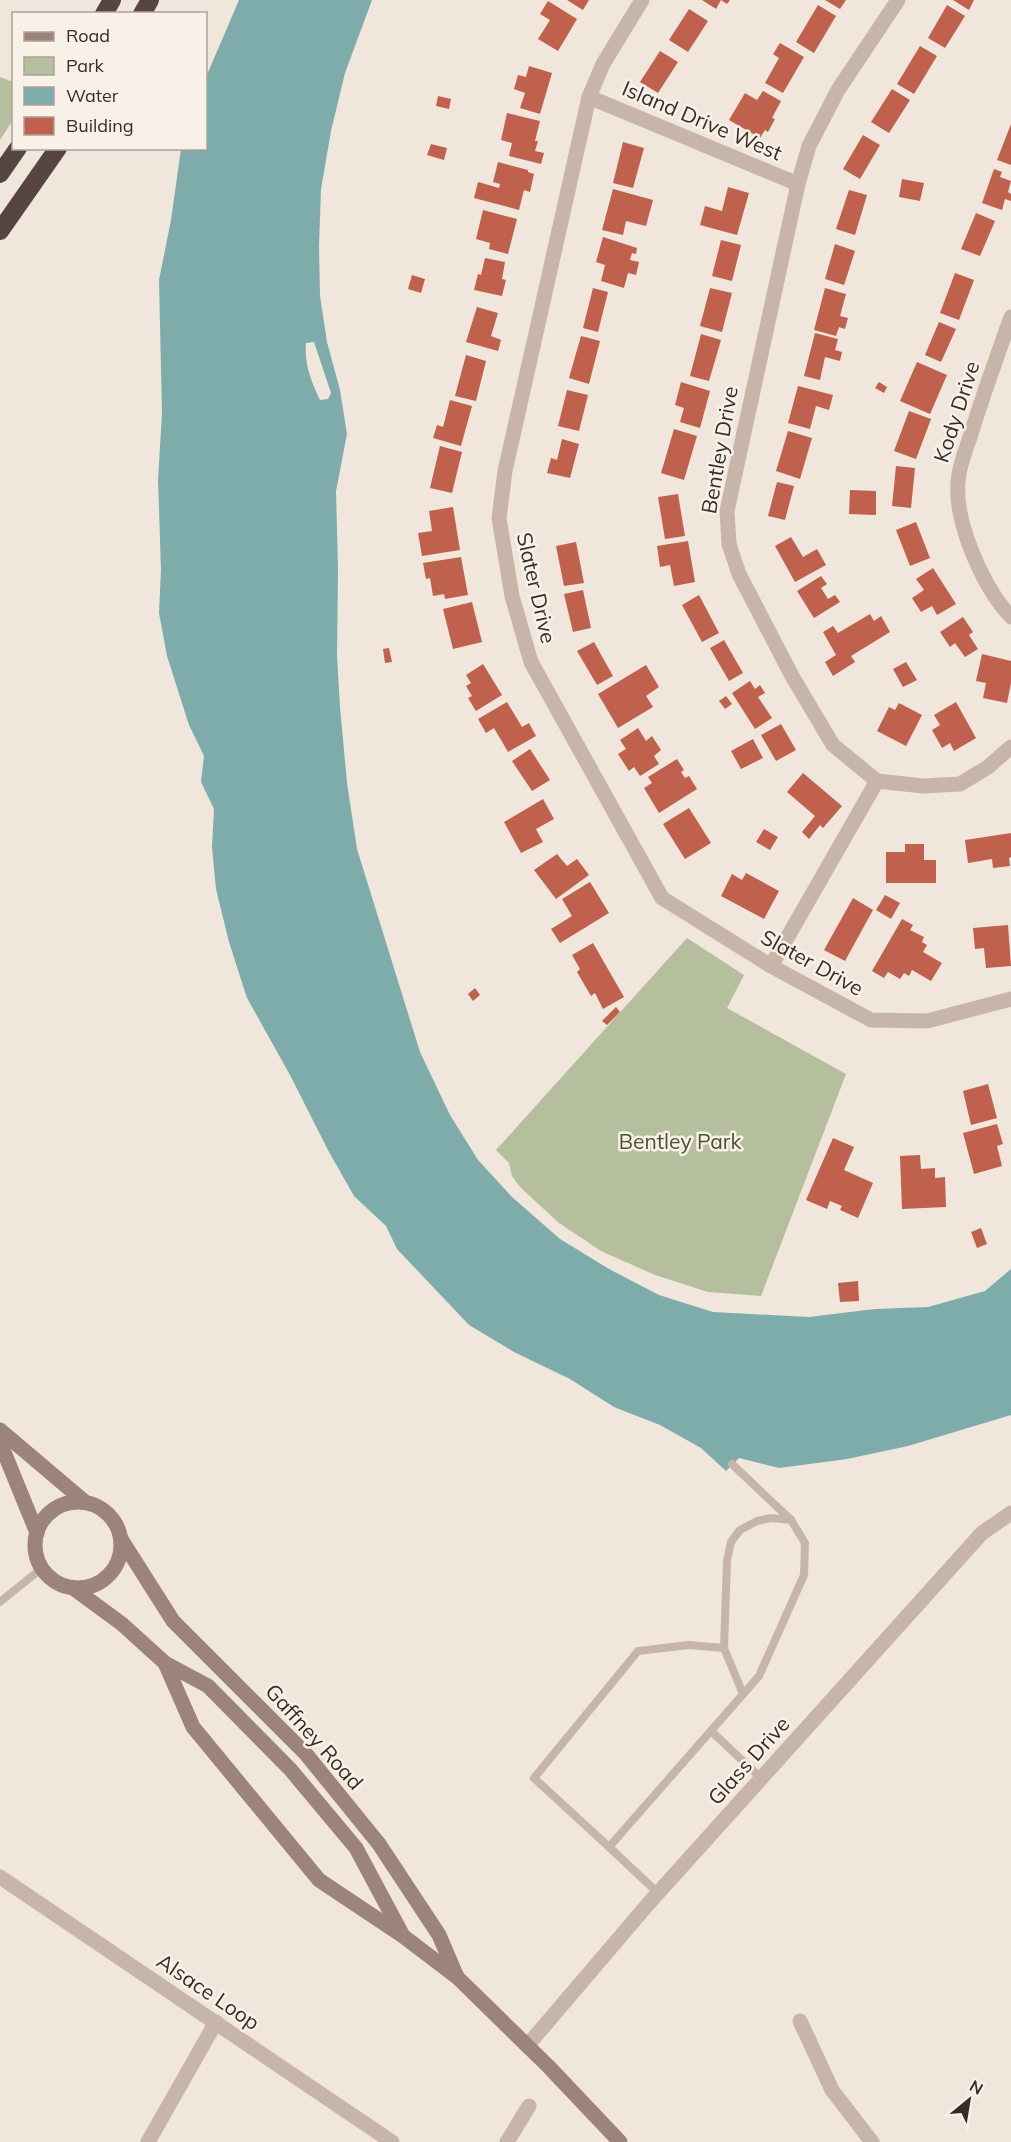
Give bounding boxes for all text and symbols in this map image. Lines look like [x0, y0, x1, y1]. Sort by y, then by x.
legend [12, 12, 207, 150]
text: Road [66, 24, 110, 47]
text: Park [66, 54, 105, 77]
street label: Island Drive West [618, 75, 786, 166]
text: Water [66, 84, 119, 107]
text: Building [66, 114, 134, 137]
street label: Kody Drive [927, 358, 985, 466]
street label: Bentley Drive [695, 384, 743, 516]
street label: Slater Drive [512, 530, 562, 646]
street label: Slater Drive [757, 923, 868, 1001]
park label: Bentley Park [619, 1128, 741, 1154]
street label: Gaffney Road [260, 1678, 369, 1795]
street label: Glass Drive [702, 1711, 795, 1810]
street label: Alsace Loop [152, 1947, 265, 2035]
north arrow [939, 2070, 999, 2130]
text: N [966, 2075, 987, 2099]

